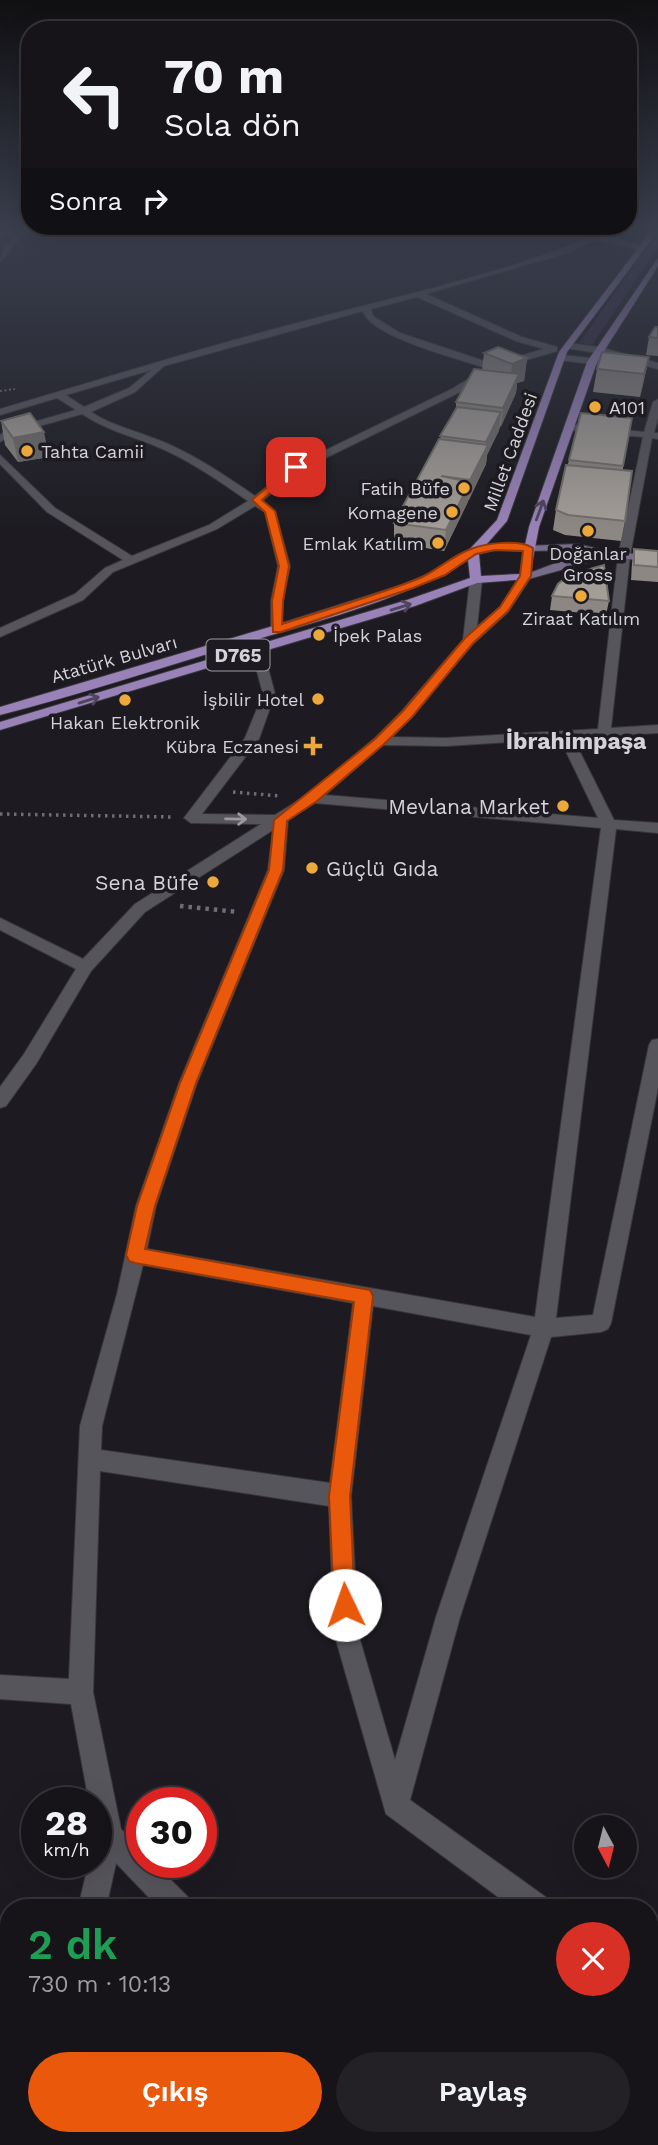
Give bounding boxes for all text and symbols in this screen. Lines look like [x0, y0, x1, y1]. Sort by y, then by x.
text: 70 m [164, 47, 284, 105]
icon: left [49, 49, 140, 140]
text: Sola dön [164, 106, 301, 144]
icon: right [136, 182, 174, 220]
text: Sonra [49, 186, 122, 216]
street label: Millet Caddesi [479, 390, 541, 514]
place label: A101 [609, 397, 645, 418]
marker: A101 [587, 399, 603, 415]
pin [266, 437, 326, 497]
place label: Tahta Camii [41, 441, 144, 462]
marker: Tahta Camii [19, 443, 35, 459]
icon: arrive [277, 448, 315, 486]
place label: Fatih Büfe [360, 478, 450, 499]
marker: Fatih Büfe [456, 480, 472, 496]
one-way arrow [534, 500, 547, 522]
place label: Komagene [347, 502, 438, 523]
marker: Komagene [444, 504, 460, 520]
marker: Doğanlar Gross [580, 523, 596, 539]
place label: Emlak Katılım [303, 533, 424, 554]
marker: Emlak Katılım [430, 535, 446, 551]
place label: Doğanlar Gross [549, 543, 627, 585]
marker: Ziraat Katılım [573, 588, 589, 604]
one-way arrow [390, 599, 412, 612]
place label: Ziraat Katılım [522, 608, 640, 629]
place label: İpek Palas [333, 625, 422, 646]
marker: İpek Palas [311, 627, 327, 643]
street label: Atatürk Bulvarı [49, 631, 179, 687]
road number: D765 [206, 640, 270, 670]
place label: İşbilir Hotel [203, 689, 304, 710]
marker: İşbilir Hotel [310, 691, 326, 707]
one-way arrow [78, 692, 100, 705]
marker: Hakan Elektronik [117, 692, 133, 708]
place label: Hakan Elektronik [50, 712, 200, 733]
district label: İbrahimpaşa [506, 728, 647, 755]
place label: Kübra Eczanesi [165, 736, 299, 757]
marker: Kübra Eczanesi [305, 738, 321, 754]
place label: Mevlana Market [388, 794, 549, 819]
marker: Mevlana Market [555, 798, 571, 814]
one-way arrow [224, 812, 247, 825]
place label: Güçlü Gıda [326, 856, 438, 881]
marker: Güçlü Gıda [304, 860, 320, 876]
place label: Sena Büfe [95, 870, 199, 895]
marker: Sena Büfe [205, 874, 221, 890]
position arrow [308, 1568, 382, 1642]
speed limit sign: 30 [126, 1787, 217, 1878]
text: 28 [45, 1802, 88, 1844]
north arrow [574, 1815, 637, 1878]
map controls [574, 1815, 637, 1878]
text: km/h [43, 1839, 90, 1860]
text: 2 dk [28, 1920, 117, 1969]
button: close [556, 1922, 630, 1996]
text: 730 m · 10:13 [28, 1971, 171, 1998]
button: Çıkış [28, 2052, 322, 2132]
button: Paylaş [336, 2052, 630, 2132]

